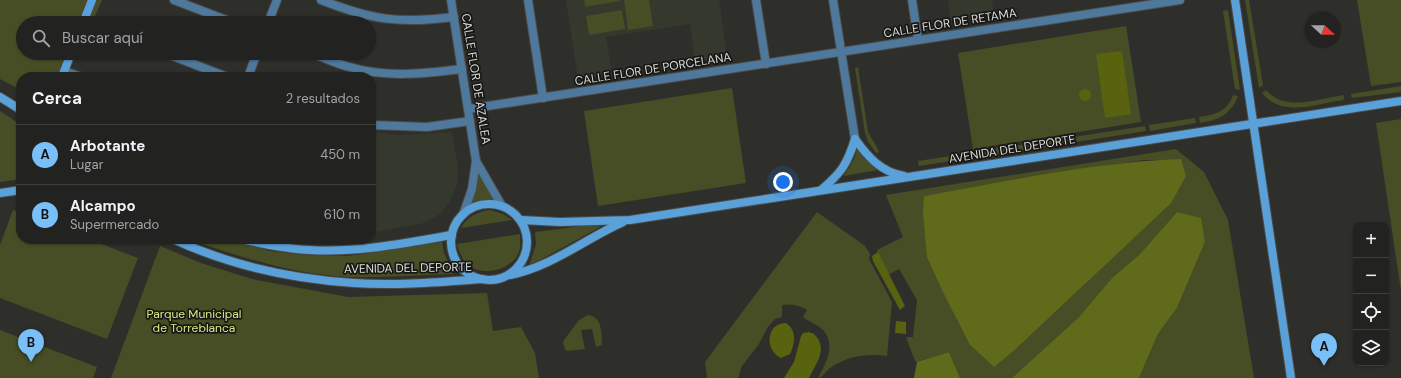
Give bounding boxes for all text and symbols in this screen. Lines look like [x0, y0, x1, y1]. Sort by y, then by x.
street label: CALLE FLOR DE RETAMA [882, 5, 1018, 41]
street label: CALLE FLOR DE AZALEA [458, 12, 494, 146]
north arrow [1305, 12, 1341, 48]
search box [16, 16, 376, 60]
icon: search [30, 27, 52, 49]
text: Buscar aquí [62, 28, 143, 48]
street label: CALLE FLOR DE PORCELANA [574, 49, 732, 89]
text: Cerca [32, 87, 82, 109]
text: 2 resultados [286, 90, 360, 107]
street label: AVENIDA DEL DEPORTE [948, 131, 1077, 167]
text: Arbotante [70, 136, 145, 156]
text: A [40, 146, 50, 163]
text: 450 m [320, 146, 360, 163]
text: Lugar [70, 156, 103, 173]
your location [773, 172, 793, 192]
text: Alcampo [70, 196, 136, 216]
text: B [41, 206, 49, 223]
text: 610 m [324, 206, 360, 223]
text: Supermercado [70, 216, 159, 233]
map controls [1353, 222, 1389, 366]
button: + [1353, 222, 1389, 258]
button: − [1353, 258, 1389, 294]
street label: AVENIDA DEL DEPORTE [344, 259, 472, 277]
button: locate [1353, 294, 1389, 330]
park label: Parque Municipal de Torreblanca [146, 306, 242, 336]
pin: B [18, 329, 44, 362]
button: layers [1353, 330, 1389, 366]
pin: A [1311, 333, 1337, 366]

